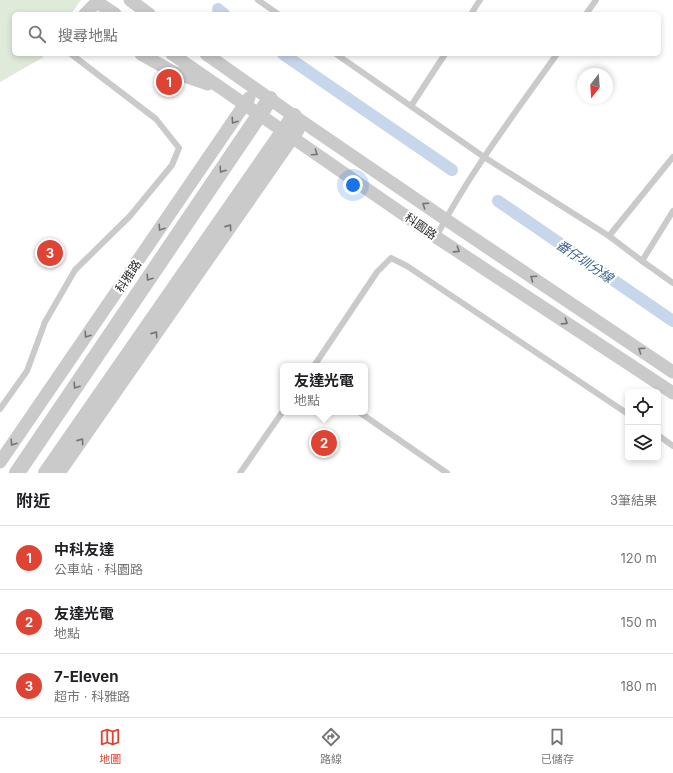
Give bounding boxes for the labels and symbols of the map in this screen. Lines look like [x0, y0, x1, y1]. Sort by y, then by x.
pin: 1 [156, 67, 182, 97]
north arrow [577, 68, 613, 104]
one-way arrow [231, 117, 239, 124]
one-way arrow [311, 148, 318, 155]
one-way arrow [220, 166, 227, 173]
your location [343, 175, 363, 195]
one-way arrow [422, 202, 429, 210]
street label: 科園路 [402, 210, 440, 242]
one-way arrow [158, 224, 166, 231]
one-way arrow [224, 225, 231, 232]
water label: 番仔圳分線 [554, 236, 618, 287]
pin: 3 [37, 238, 63, 268]
one-way arrow [453, 246, 460, 253]
street label: 科雅路 [112, 257, 144, 295]
one-way arrow [146, 274, 154, 281]
one-way arrow [530, 275, 537, 282]
one-way arrow [561, 317, 568, 324]
one-way arrow [85, 331, 92, 338]
one-way arrow [150, 331, 158, 338]
one-way arrow [638, 348, 645, 355]
one-way arrow [74, 381, 81, 388]
pin: 2 [311, 428, 337, 458]
one-way arrow [11, 438, 18, 445]
one-way arrow [76, 438, 84, 445]

